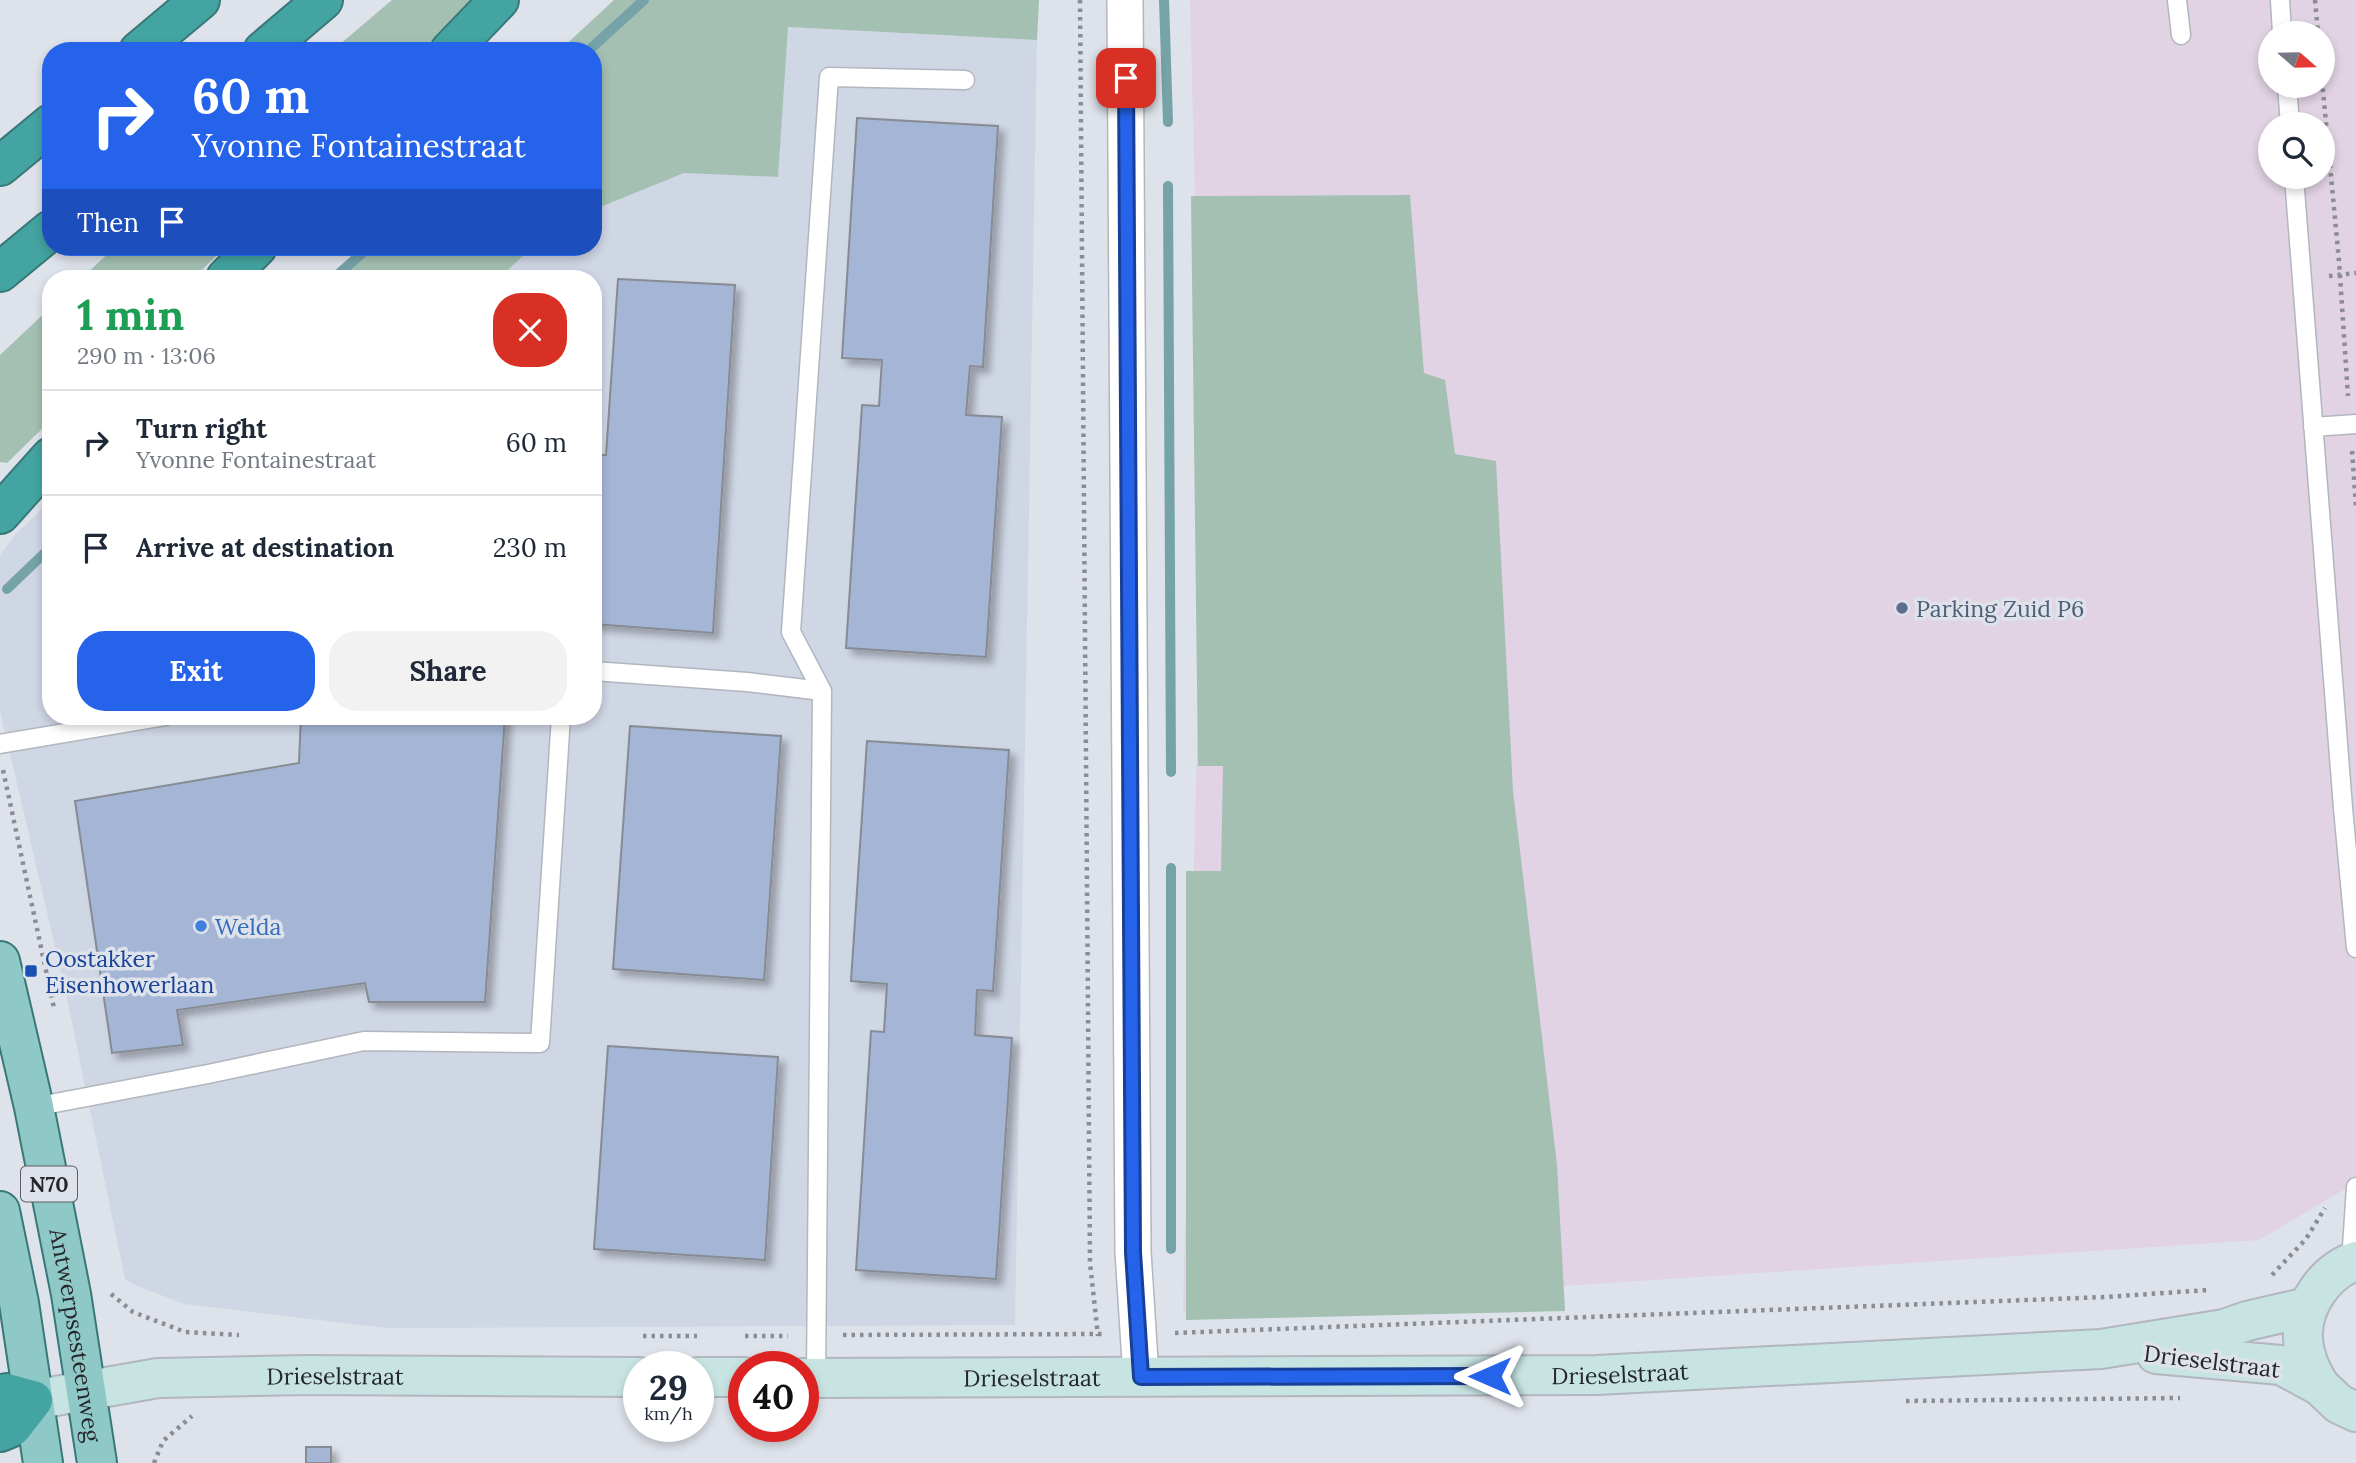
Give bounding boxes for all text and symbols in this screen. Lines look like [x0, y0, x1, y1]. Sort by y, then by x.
north arrow [2258, 21, 2334, 98]
map controls [2258, 21, 2335, 189]
pin [1096, 48, 1156, 108]
icon: arrive [1107, 59, 1145, 97]
text: 60 m [192, 64, 309, 126]
icon: right [77, 70, 168, 161]
button: search [2258, 112, 2335, 189]
text: Yvonne Fontainestraat [192, 125, 526, 166]
icon: arrive [153, 203, 191, 241]
text: Then [77, 206, 139, 239]
text: 1 min [77, 288, 184, 342]
button: close [493, 293, 567, 367]
text: 290 m · 13:06 [77, 341, 216, 370]
text: Turn right [136, 412, 267, 445]
icon: right [77, 424, 115, 462]
text: 60 m [506, 426, 567, 459]
text: Yvonne Fontainestraat [136, 445, 376, 474]
icon: arrive [77, 529, 115, 567]
text: Arrive at destination [136, 531, 394, 564]
text: 230 m [493, 531, 567, 564]
place label: Parking Zuid P6 [1916, 594, 2084, 623]
marker: Parking Zuid P6 [1894, 600, 1910, 616]
button: Exit [77, 631, 315, 711]
button: Share [329, 631, 567, 711]
place label: Welda [215, 912, 281, 941]
marker: Welda [193, 918, 209, 934]
place label: Oostakker Eisenhowerlaan [45, 944, 214, 999]
marker: Oostakker Eisenhowerlaan [23, 963, 39, 979]
road number: N70 [21, 1166, 77, 1202]
street label: Antwerpsesteenweg [44, 1225, 108, 1445]
street label: Drieselstraat [2142, 1338, 2282, 1384]
position arrow [1453, 1339, 1527, 1413]
speed limit sign: 40 [728, 1351, 819, 1442]
street label: Drieselstraat [1551, 1356, 1689, 1390]
street label: Drieselstraat [266, 1360, 404, 1390]
street label: Drieselstraat [963, 1362, 1101, 1392]
text: 29 [649, 1365, 688, 1410]
text: km/h [644, 1402, 693, 1425]

